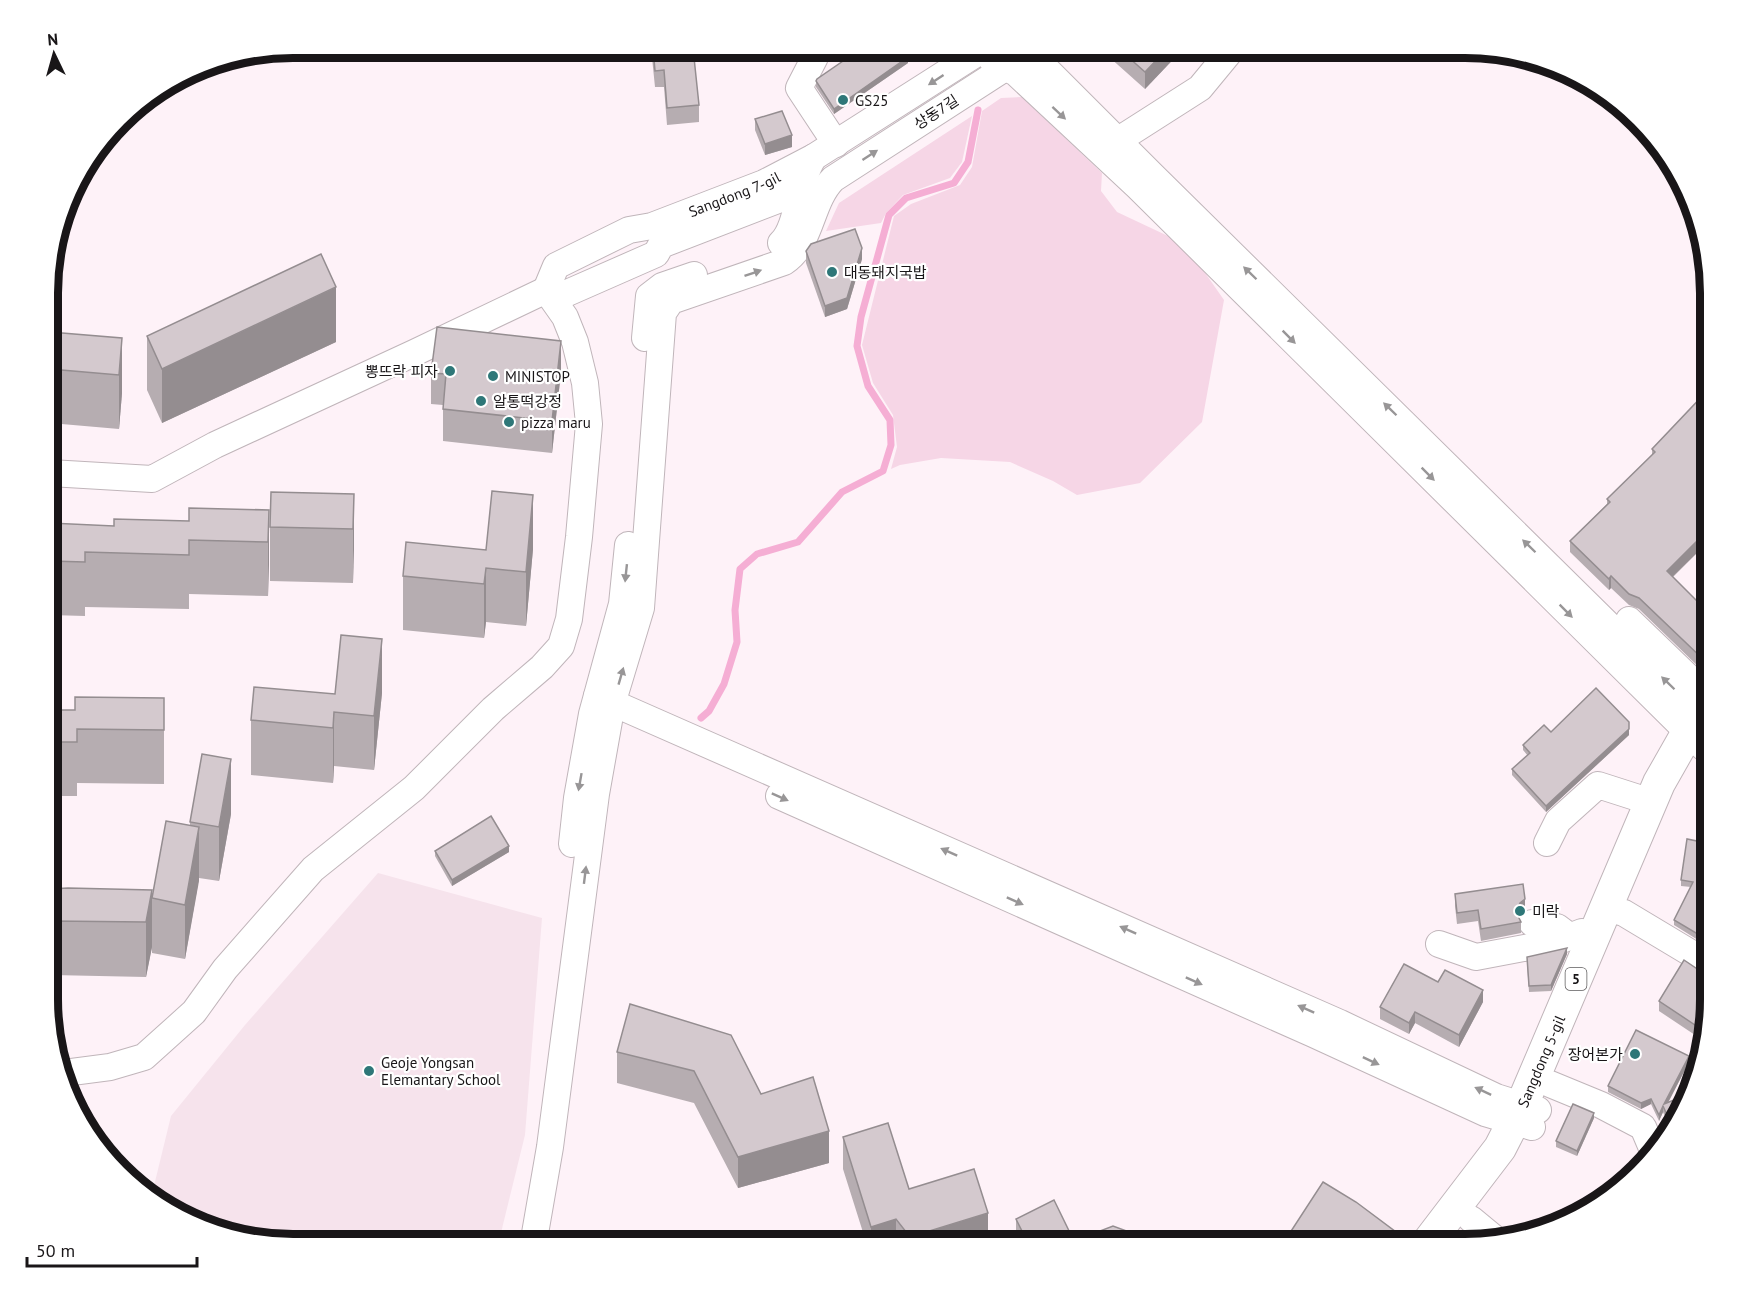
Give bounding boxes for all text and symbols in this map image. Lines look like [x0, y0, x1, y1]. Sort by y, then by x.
north arrow [24, 24, 84, 84]
text: N [47, 29, 59, 49]
one-way arrow [928, 74, 944, 85]
place label: GS25 [855, 91, 889, 110]
street label: 상동7길 [910, 91, 962, 133]
marker: GS25 [836, 93, 850, 107]
one-way arrow [1051, 106, 1066, 119]
one-way arrow [862, 150, 879, 161]
street label: Sangdong 7-gil [686, 166, 784, 221]
place label: 대동돼지국밥 [844, 263, 927, 282]
marker: 대동돼지국밥 [825, 265, 839, 279]
one-way arrow [1244, 266, 1258, 280]
one-way arrow [744, 267, 762, 277]
one-way arrow [1282, 329, 1296, 343]
place label: 뽕뜨락 피자 [365, 362, 438, 381]
marker: 뽕뜨락 피자 [443, 364, 457, 378]
place label: MINISTOP [505, 367, 570, 386]
marker: MINISTOP [486, 369, 500, 383]
place label: 알통떡강정 [493, 392, 562, 411]
marker: 알통떡강정 [474, 394, 488, 408]
one-way arrow [1383, 403, 1397, 417]
place label: pizza maru [521, 413, 591, 432]
marker: pizza maru [502, 415, 516, 429]
one-way arrow [1420, 467, 1435, 481]
one-way arrow [1521, 539, 1536, 553]
one-way arrow [621, 563, 630, 582]
one-way arrow [1559, 604, 1573, 618]
one-way arrow [617, 667, 626, 685]
one-way arrow [1661, 676, 1675, 690]
one-way arrow [575, 773, 584, 792]
one-way arrow [771, 792, 788, 801]
one-way arrow [940, 847, 958, 857]
one-way arrow [581, 865, 590, 884]
one-way arrow [1007, 897, 1024, 906]
place label: 미락 [1532, 902, 1560, 921]
marker: 미락 [1513, 904, 1527, 918]
one-way arrow [1118, 925, 1136, 935]
road number: 5 [1566, 968, 1586, 990]
one-way arrow [1185, 976, 1202, 985]
one-way arrow [1297, 1004, 1315, 1014]
street label: Sangdong 5-gil [1513, 1012, 1569, 1110]
place label: 장어본가 [1568, 1045, 1623, 1064]
marker: 장어본가 [1628, 1047, 1642, 1061]
place label: Geoje Yongsan Elemantary School [381, 1053, 501, 1089]
one-way arrow [1363, 1056, 1380, 1065]
marker: Geoje Yongsan Elemantary School [362, 1064, 376, 1078]
one-way arrow [1475, 1086, 1492, 1095]
scale bar [27, 1230, 196, 1268]
text: 50 m [36, 1239, 75, 1262]

